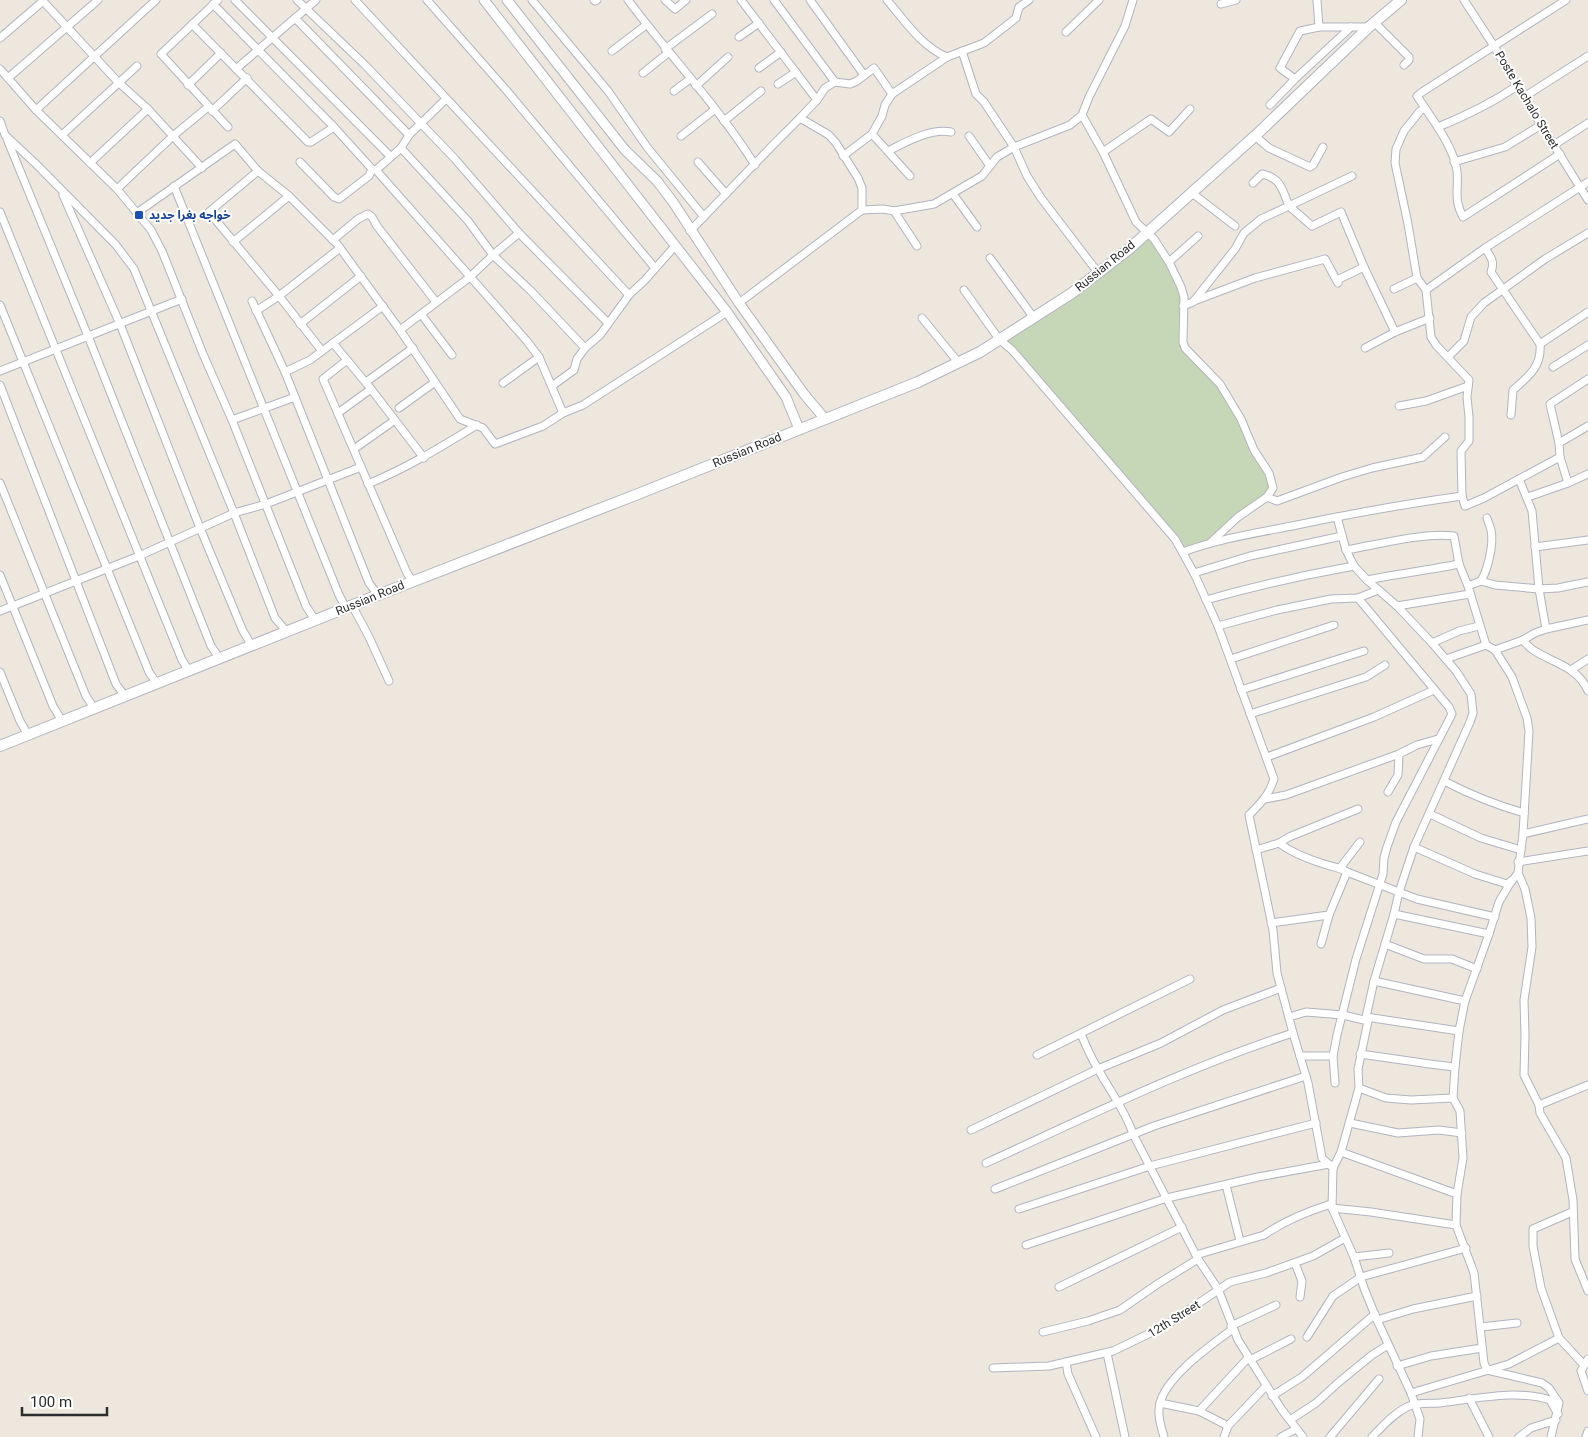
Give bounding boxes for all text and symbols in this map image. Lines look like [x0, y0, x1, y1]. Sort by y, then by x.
street label: Poste Kachalo Street [1492, 49, 1562, 152]
place label: خواجه بغرا جدید [149, 208, 231, 222]
marker: خواجه بغرا جدید [133, 209, 145, 221]
street label: Russian Road [1072, 238, 1138, 294]
street label: Russian Road [711, 430, 783, 470]
street label: Russian Road [334, 578, 406, 618]
street label: 12th Street [1145, 1297, 1203, 1340]
scale bar [22, 1384, 108, 1416]
text: 100 m [30, 1393, 72, 1411]

